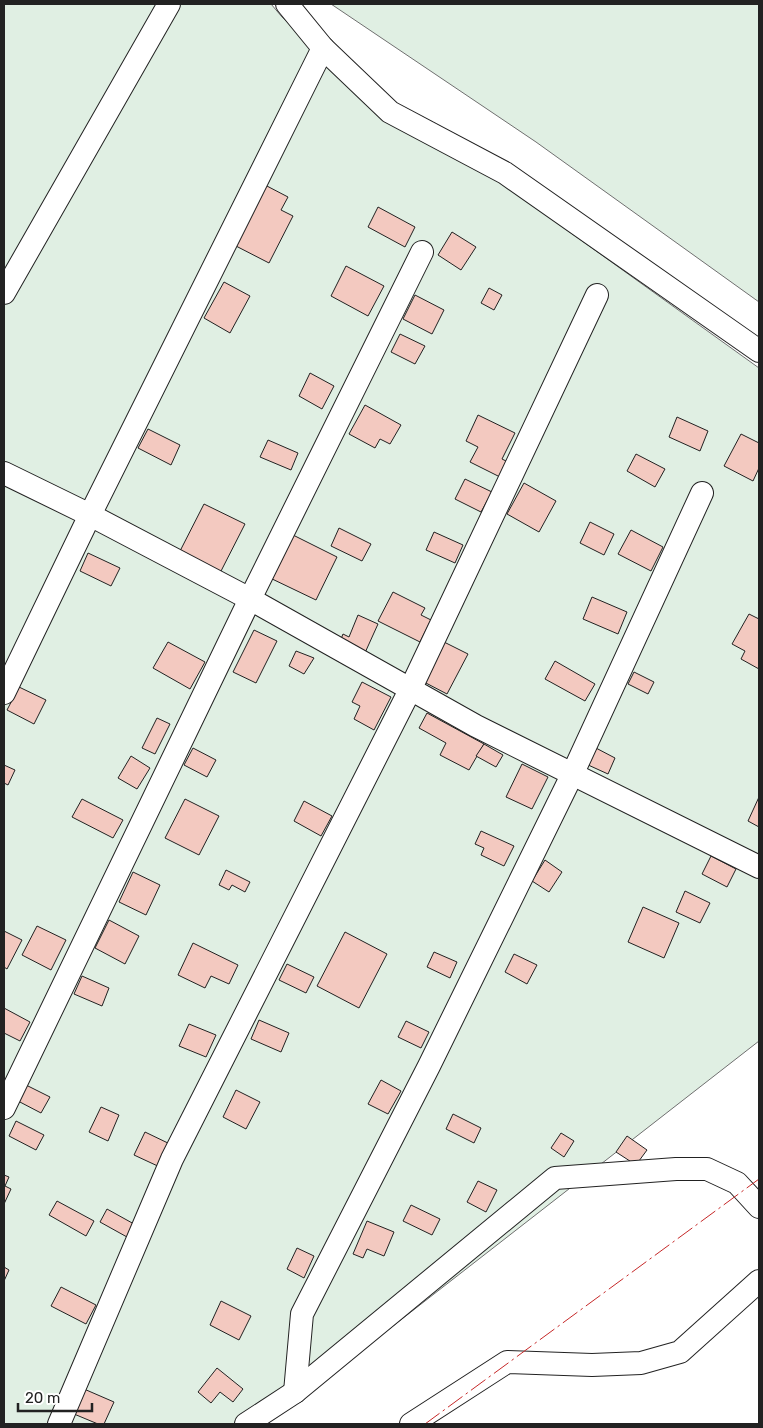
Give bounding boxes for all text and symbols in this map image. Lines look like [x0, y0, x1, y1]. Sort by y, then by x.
scale bar [18, 1380, 91, 1412]
text: 20 m [25, 1389, 60, 1407]

